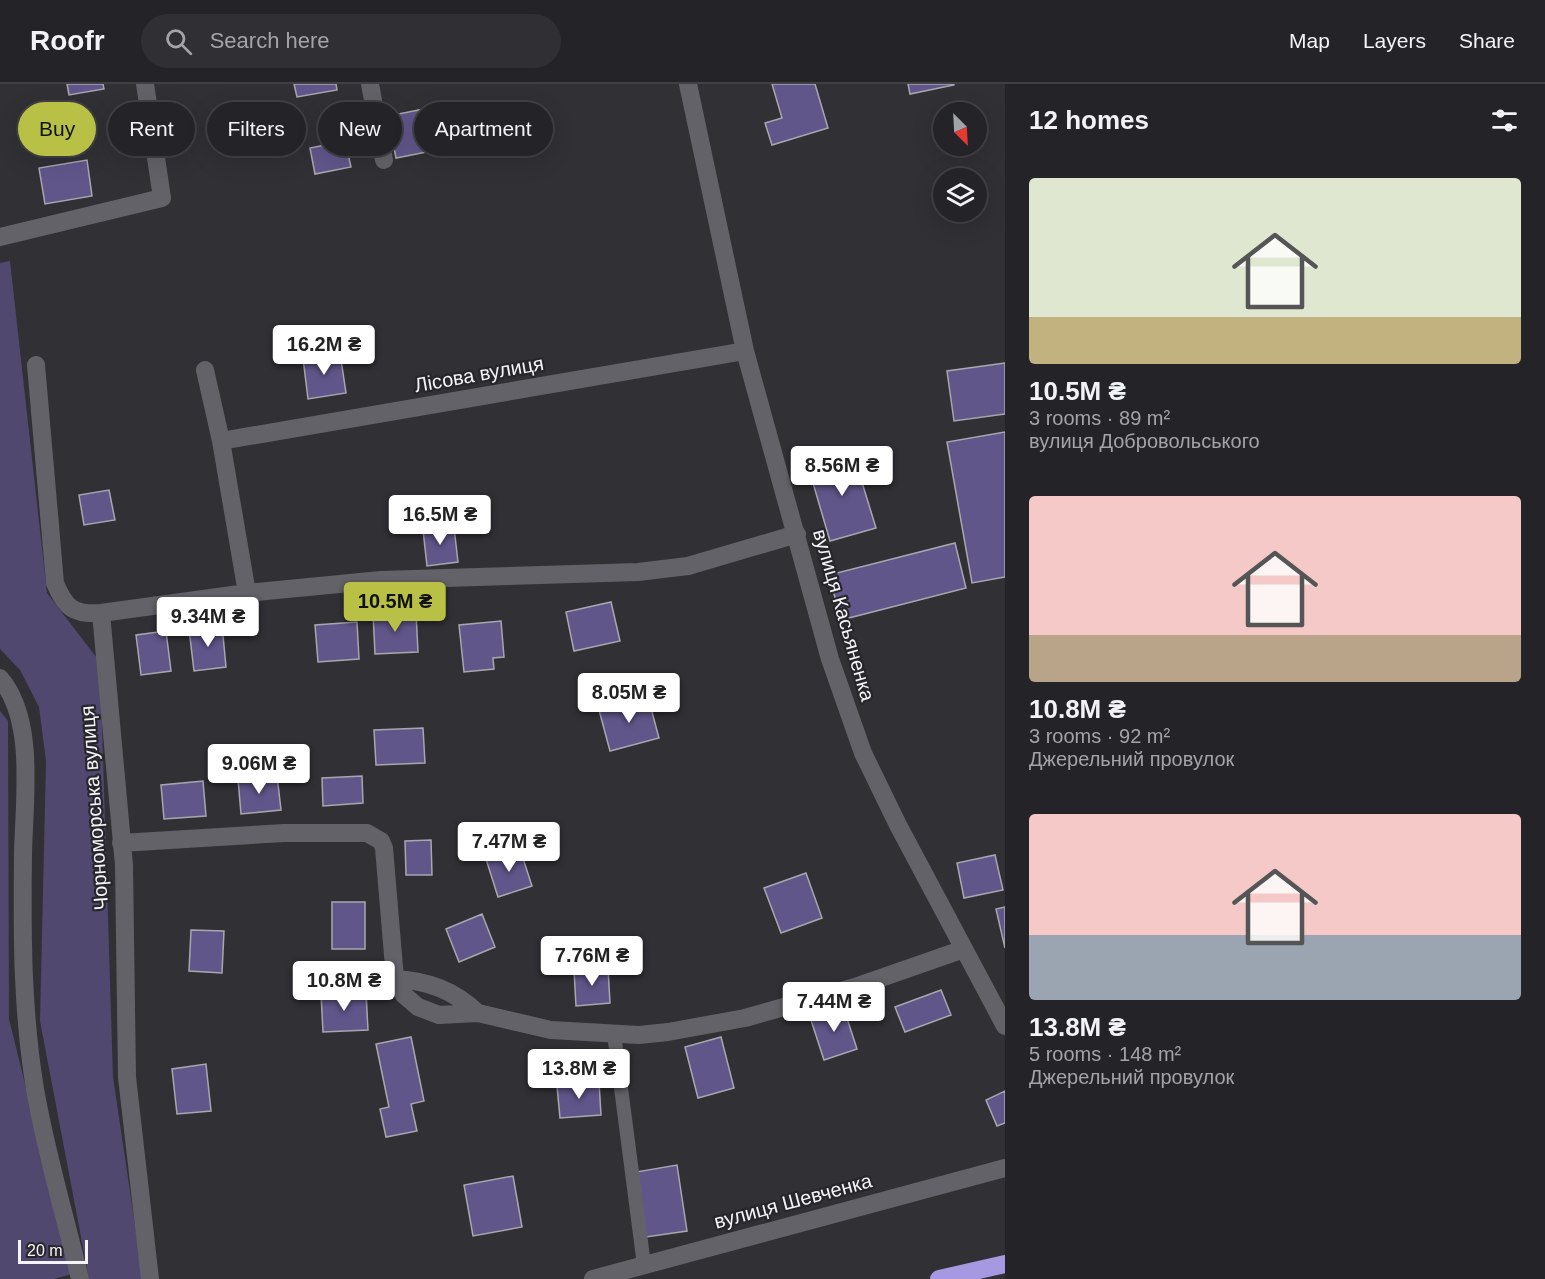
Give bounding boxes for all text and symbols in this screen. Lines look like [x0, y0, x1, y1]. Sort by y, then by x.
search box [141, 14, 561, 68]
text: Roofr [30, 25, 105, 56]
icon: search [162, 25, 195, 58]
text: Search here [210, 28, 330, 53]
text: Map [1289, 29, 1330, 52]
text: Layers [1363, 29, 1426, 52]
text: Share [1459, 29, 1515, 52]
chip: Buy [18, 102, 96, 156]
chip: Rent [108, 102, 195, 156]
chip: Filters [207, 102, 306, 156]
chip: New [318, 102, 402, 156]
chip: Apartment [414, 102, 553, 156]
north arrow [933, 102, 987, 156]
map controls [933, 102, 987, 222]
icon: filters [1488, 104, 1521, 137]
text: 12 homes [1029, 105, 1149, 135]
button: layers [933, 168, 987, 222]
icon: home [1221, 217, 1329, 325]
pin: 16.2M ₴ [269, 325, 379, 376]
text: 16.2M ₴ [287, 333, 361, 355]
street label: Лісова вулиця [413, 352, 545, 396]
text: 10.5M ₴ [1029, 376, 1126, 406]
text: 3 rooms · 89 m² [1029, 407, 1170, 429]
text: вулиця Добровольського [1029, 430, 1260, 452]
pin: 8.56M ₴ [787, 446, 897, 497]
text: 8.56M ₴ [805, 454, 879, 476]
pin: 16.5M ₴ [385, 495, 495, 546]
text: 16.5M ₴ [403, 503, 477, 525]
street label: вулиця Касьяненка [809, 526, 879, 704]
icon: home [1221, 535, 1329, 643]
pin: 10.5M ₴ [340, 582, 450, 633]
text: 10.5M ₴ [358, 590, 432, 612]
pin: 9.34M ₴ [153, 597, 263, 648]
text: 9.34M ₴ [171, 605, 245, 627]
pin: 8.05M ₴ [574, 673, 684, 724]
text: 8.05M ₴ [592, 681, 666, 703]
text: 10.8M ₴ [1029, 694, 1126, 724]
street label: Чорноморська вулиця [76, 705, 112, 911]
text: 3 rooms · 92 m² [1029, 725, 1170, 747]
pin: 9.06M ₴ [204, 744, 314, 795]
text: Джерельний провулок [1029, 748, 1234, 770]
text: 9.06M ₴ [222, 752, 296, 774]
pin: 7.47M ₴ [454, 822, 564, 873]
text: 7.47M ₴ [472, 830, 546, 852]
icon: home [1221, 853, 1329, 961]
pin: 7.76M ₴ [537, 936, 647, 987]
text: 7.76M ₴ [555, 944, 629, 966]
pin: 10.8M ₴ [289, 961, 399, 1012]
text: 10.8M ₴ [307, 969, 381, 991]
pin: 7.44M ₴ [779, 982, 889, 1033]
text: 7.44M ₴ [797, 990, 871, 1012]
text: 13.8M ₴ [1029, 1012, 1126, 1042]
text: 5 rooms · 148 m² [1029, 1043, 1181, 1065]
pin: 13.8M ₴ [524, 1049, 634, 1100]
text: 13.8M ₴ [542, 1057, 616, 1079]
text: Джерельний провулок [1029, 1066, 1234, 1088]
street label: вулиця Шевченка [712, 1169, 875, 1233]
scale bar [18, 1237, 88, 1264]
text: 20 m [27, 1242, 63, 1259]

